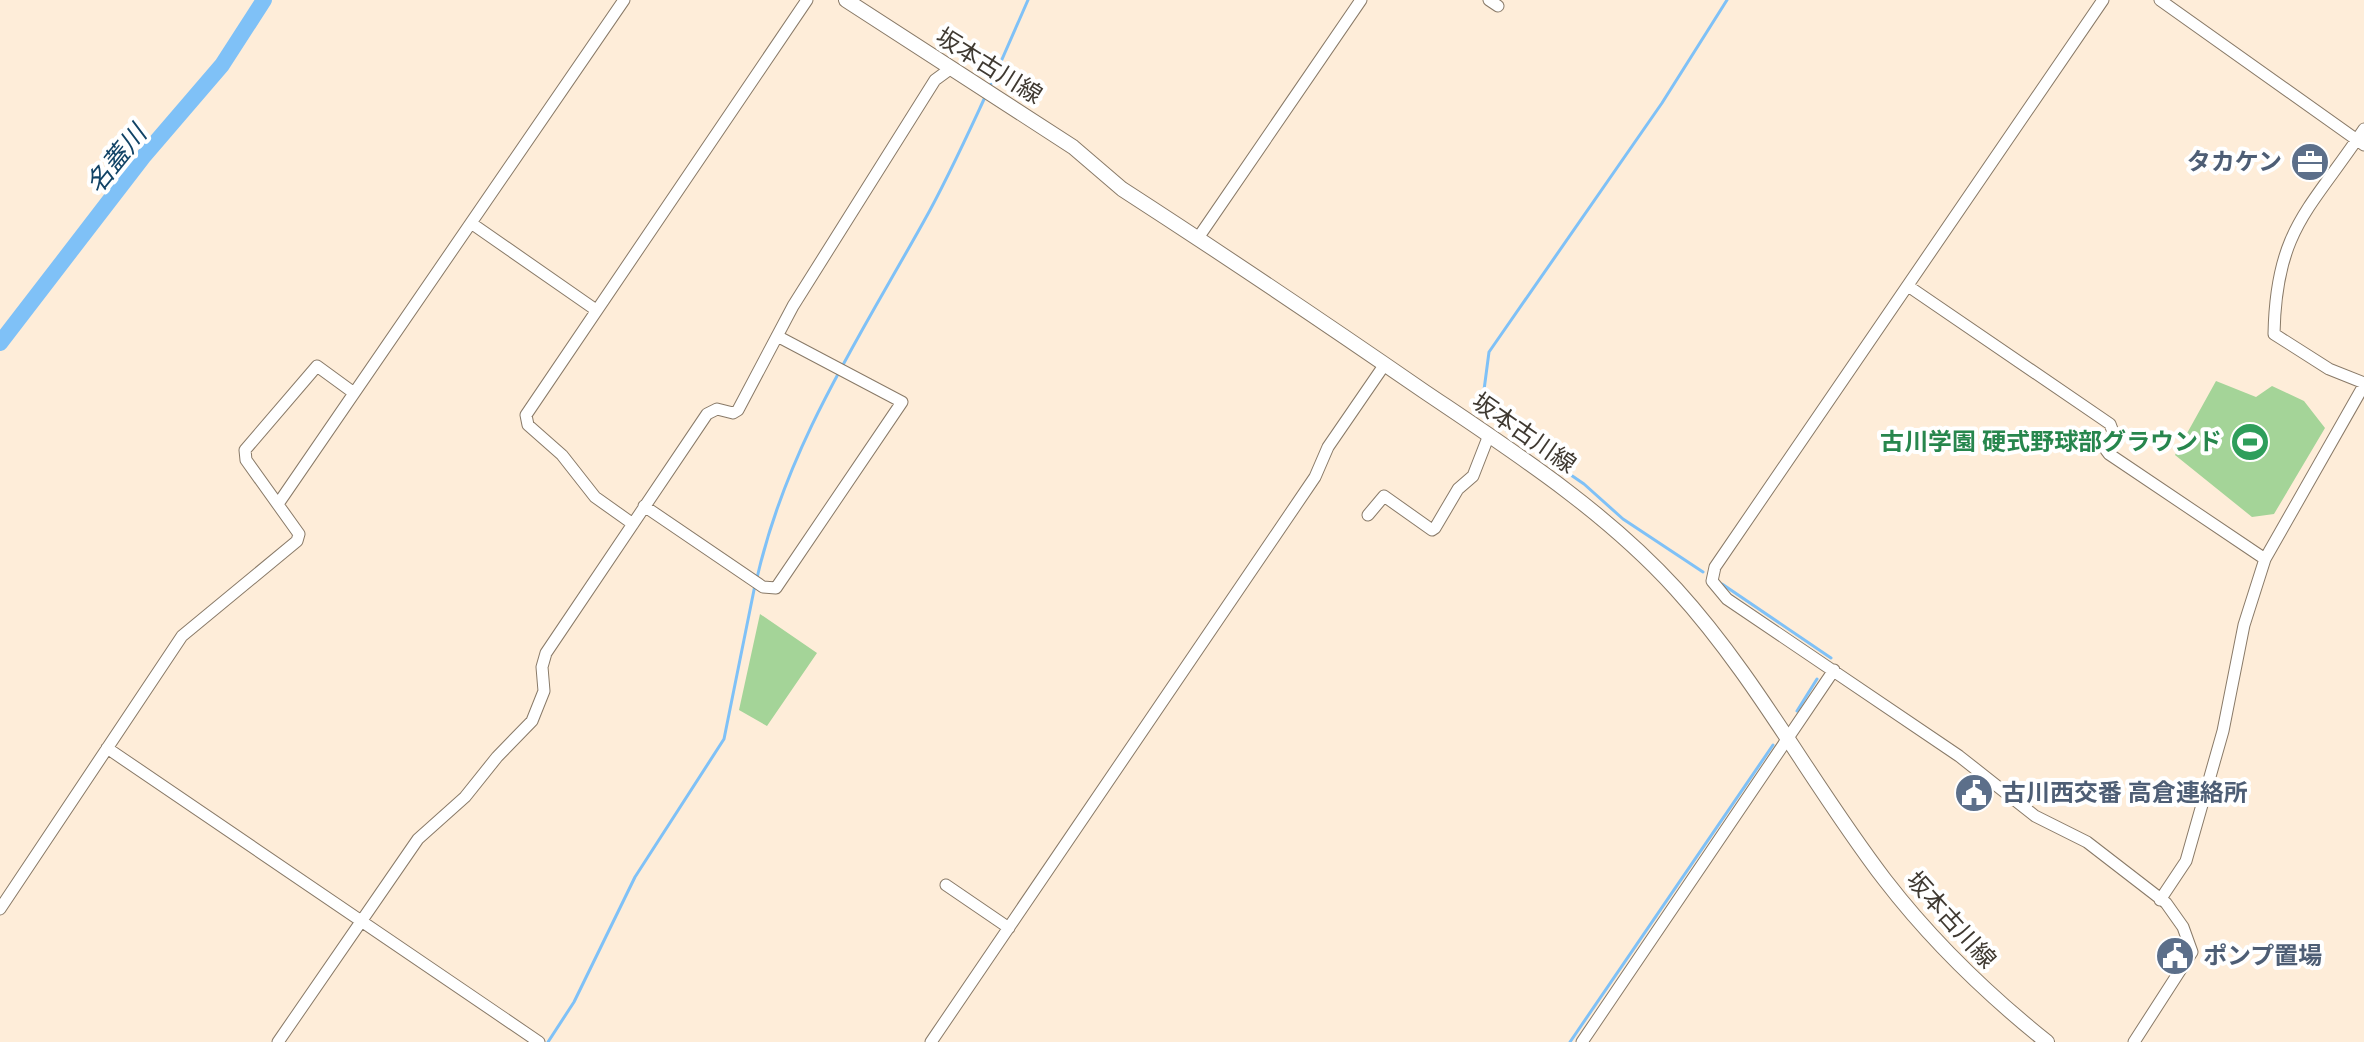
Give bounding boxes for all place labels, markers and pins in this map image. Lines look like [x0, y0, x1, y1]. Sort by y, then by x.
office icon: タカケン [2289, 141, 2331, 183]
place label: タカケン [2187, 147, 2282, 176]
sports icon: 古川学園 硬式野球部グラウンド [2229, 421, 2271, 463]
place label: 古川学園 硬式野球部グラウンド [1880, 427, 2222, 456]
public building icon: 古川西交番 高倉連絡所 [1953, 772, 1995, 814]
place label: 古川西交番 高倉連絡所 [2002, 778, 2248, 807]
public building icon: ポンプ置場 [2154, 935, 2196, 977]
place label: ポンプ置場 [2203, 941, 2322, 970]

